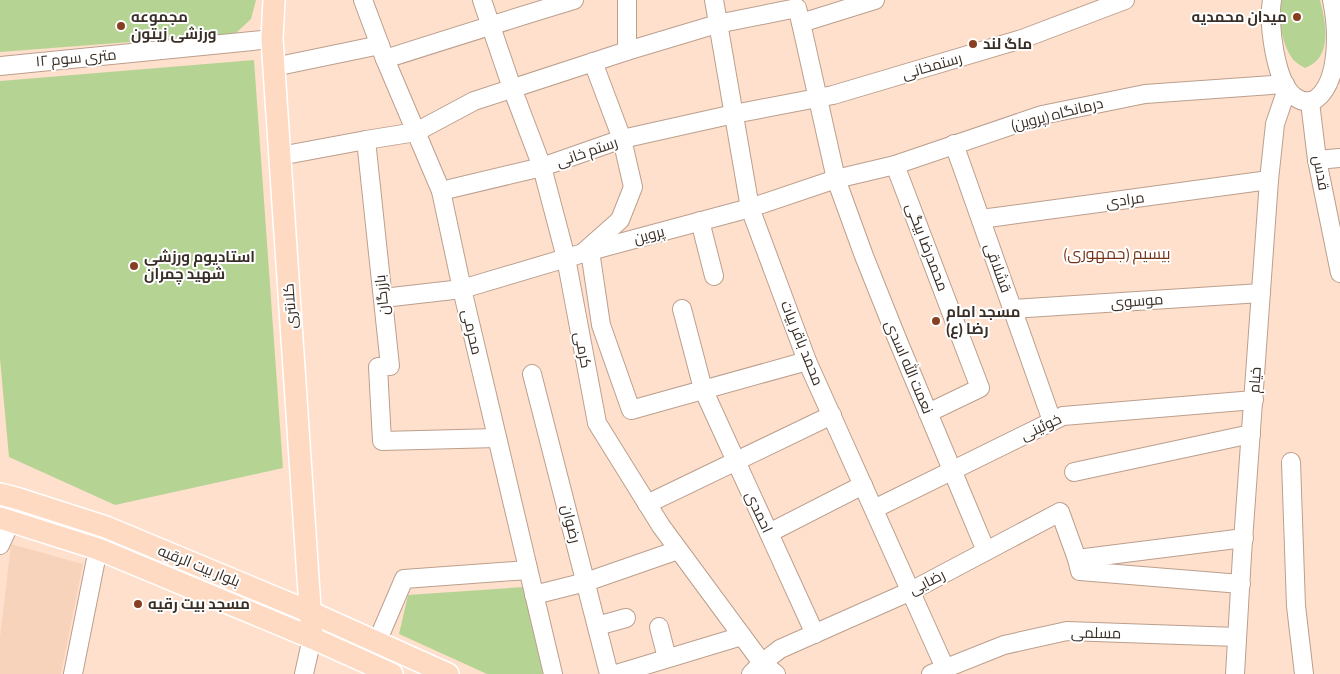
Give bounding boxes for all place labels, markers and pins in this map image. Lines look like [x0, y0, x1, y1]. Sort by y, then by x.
place label: مجموعه ورزشی زیتون [131, 7, 217, 43]
place label: میدان محمدیه [1192, 7, 1287, 26]
marker: میدان محمدیه [1291, 11, 1303, 23]
marker: مجموعه ورزشی زیتون [115, 20, 127, 32]
place label: ماگ لند [983, 34, 1032, 53]
marker: ماگ لند [967, 38, 979, 50]
place label: استادیوم ورزشی شهید چمران [144, 247, 255, 285]
marker: استادیوم ورزشی شهید چمران [128, 260, 140, 272]
place label: مسجد امام رضا (ع) [946, 302, 1020, 339]
marker: مسجد امام رضا (ع) [930, 315, 942, 327]
place label: مسجد بیت رقیه [148, 594, 250, 613]
marker: مسجد بیت رقیه [132, 598, 144, 610]

